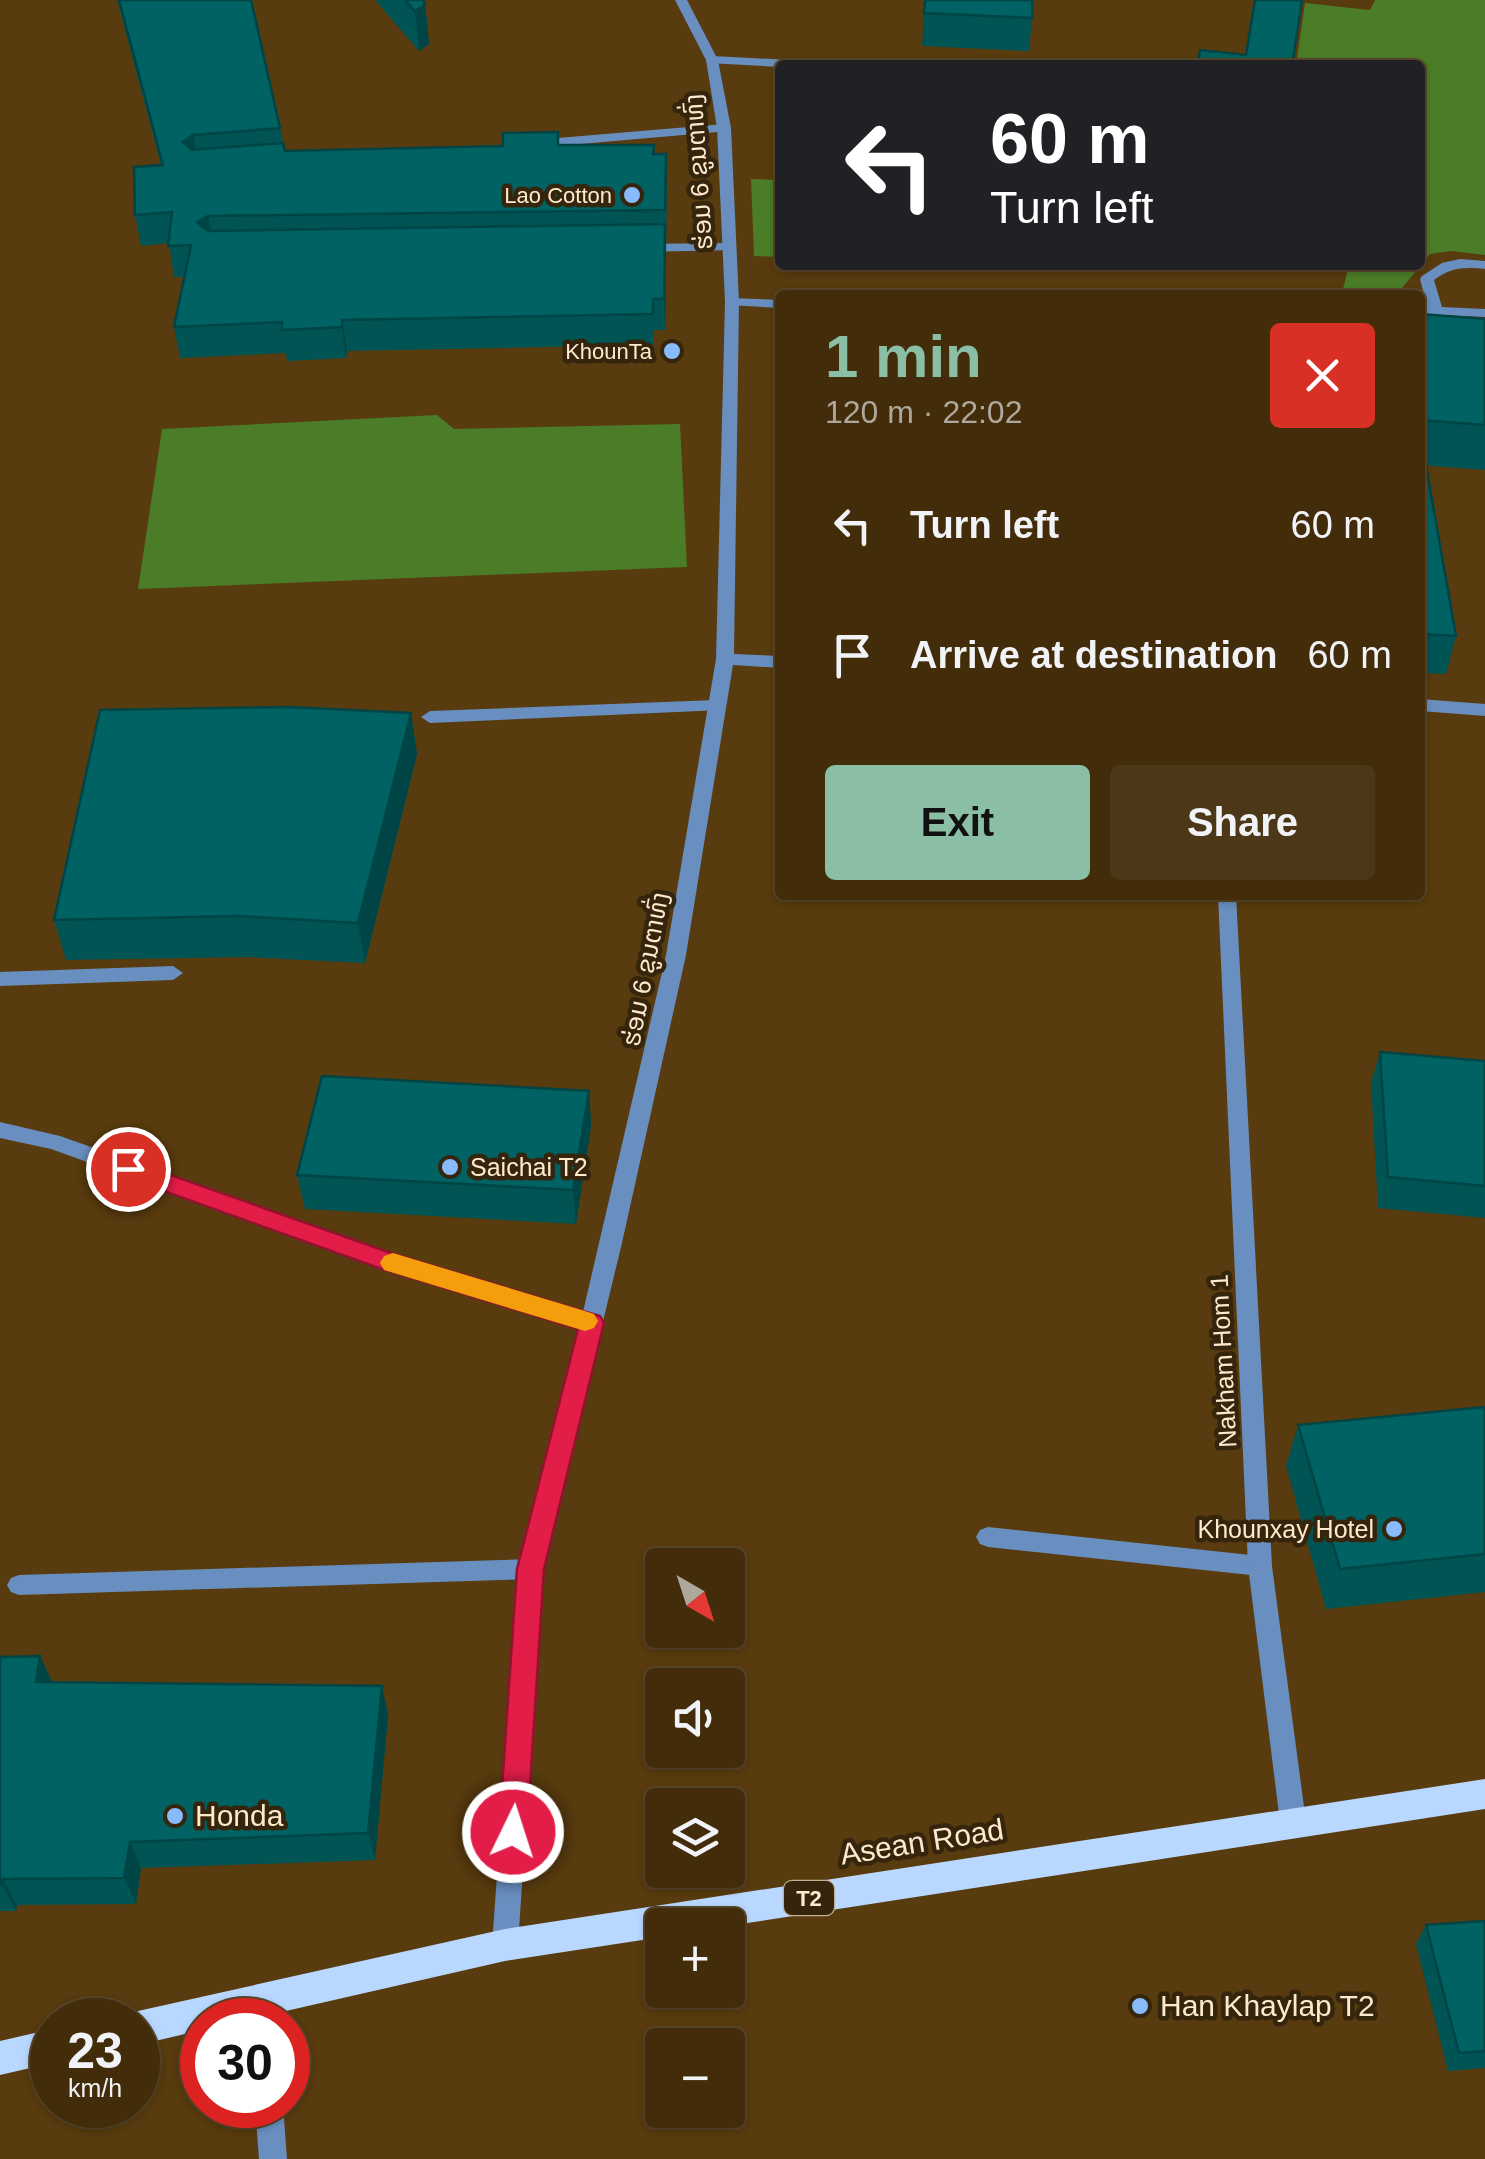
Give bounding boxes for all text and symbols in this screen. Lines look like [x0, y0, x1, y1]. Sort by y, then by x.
street label: ຮ່ອມ 6 ຂູນຕາທົ່ງ [675, 93, 719, 251]
icon: left [825, 100, 955, 230]
text: 60 m [990, 100, 1150, 178]
text: Turn left [990, 182, 1153, 233]
place label: Lao Cotton [504, 183, 612, 208]
marker: Lao Cotton [621, 184, 643, 206]
text: 1 min [825, 323, 982, 390]
button: close [1270, 323, 1375, 428]
place label: KhounTa [565, 339, 653, 364]
marker: KhounTa [661, 340, 683, 362]
text: 120 m · 22:02 [825, 394, 1022, 430]
icon: left [825, 498, 880, 553]
text: Turn left [910, 504, 1059, 546]
text: 60 m [1291, 504, 1375, 546]
icon: arrive [825, 628, 880, 683]
text: Arrive at destination [910, 634, 1277, 676]
text: 60 m [1307, 634, 1392, 676]
button: Exit [825, 765, 1090, 880]
button: Share [1110, 765, 1375, 880]
street label: ຮ່ອມ 6 ຂູນຕາທົ່ງ [613, 889, 676, 1049]
pin [86, 1127, 171, 1212]
icon: arrive [101, 1142, 156, 1197]
place label: Saichai T2 [470, 1153, 588, 1181]
marker: Saichai T2 [439, 1156, 461, 1178]
street label: Nakham Hom 1 [1204, 1274, 1242, 1448]
place label: Khounxay Hotel [1197, 1515, 1374, 1543]
marker: Khounxay Hotel [1383, 1518, 1405, 1540]
north arrow [645, 1548, 745, 1648]
map controls [645, 1548, 745, 2128]
button: sound [645, 1668, 745, 1768]
position arrow [461, 1780, 565, 1884]
button: layers [645, 1788, 745, 1888]
place label: Honda [195, 1799, 284, 1832]
marker: Honda [164, 1805, 186, 1827]
street label: Asean Road [838, 1812, 1006, 1871]
road number: T2 [784, 1881, 834, 1915]
button: + [645, 1908, 745, 2008]
place label: Han Khaylap T2 [1160, 1989, 1375, 2022]
marker: Han Khaylap T2 [1129, 1995, 1151, 2017]
speed limit sign: 30 [180, 1998, 310, 2128]
text: 23 [67, 2023, 123, 2079]
button: − [645, 2028, 745, 2128]
text: km/h [68, 2074, 122, 2102]

